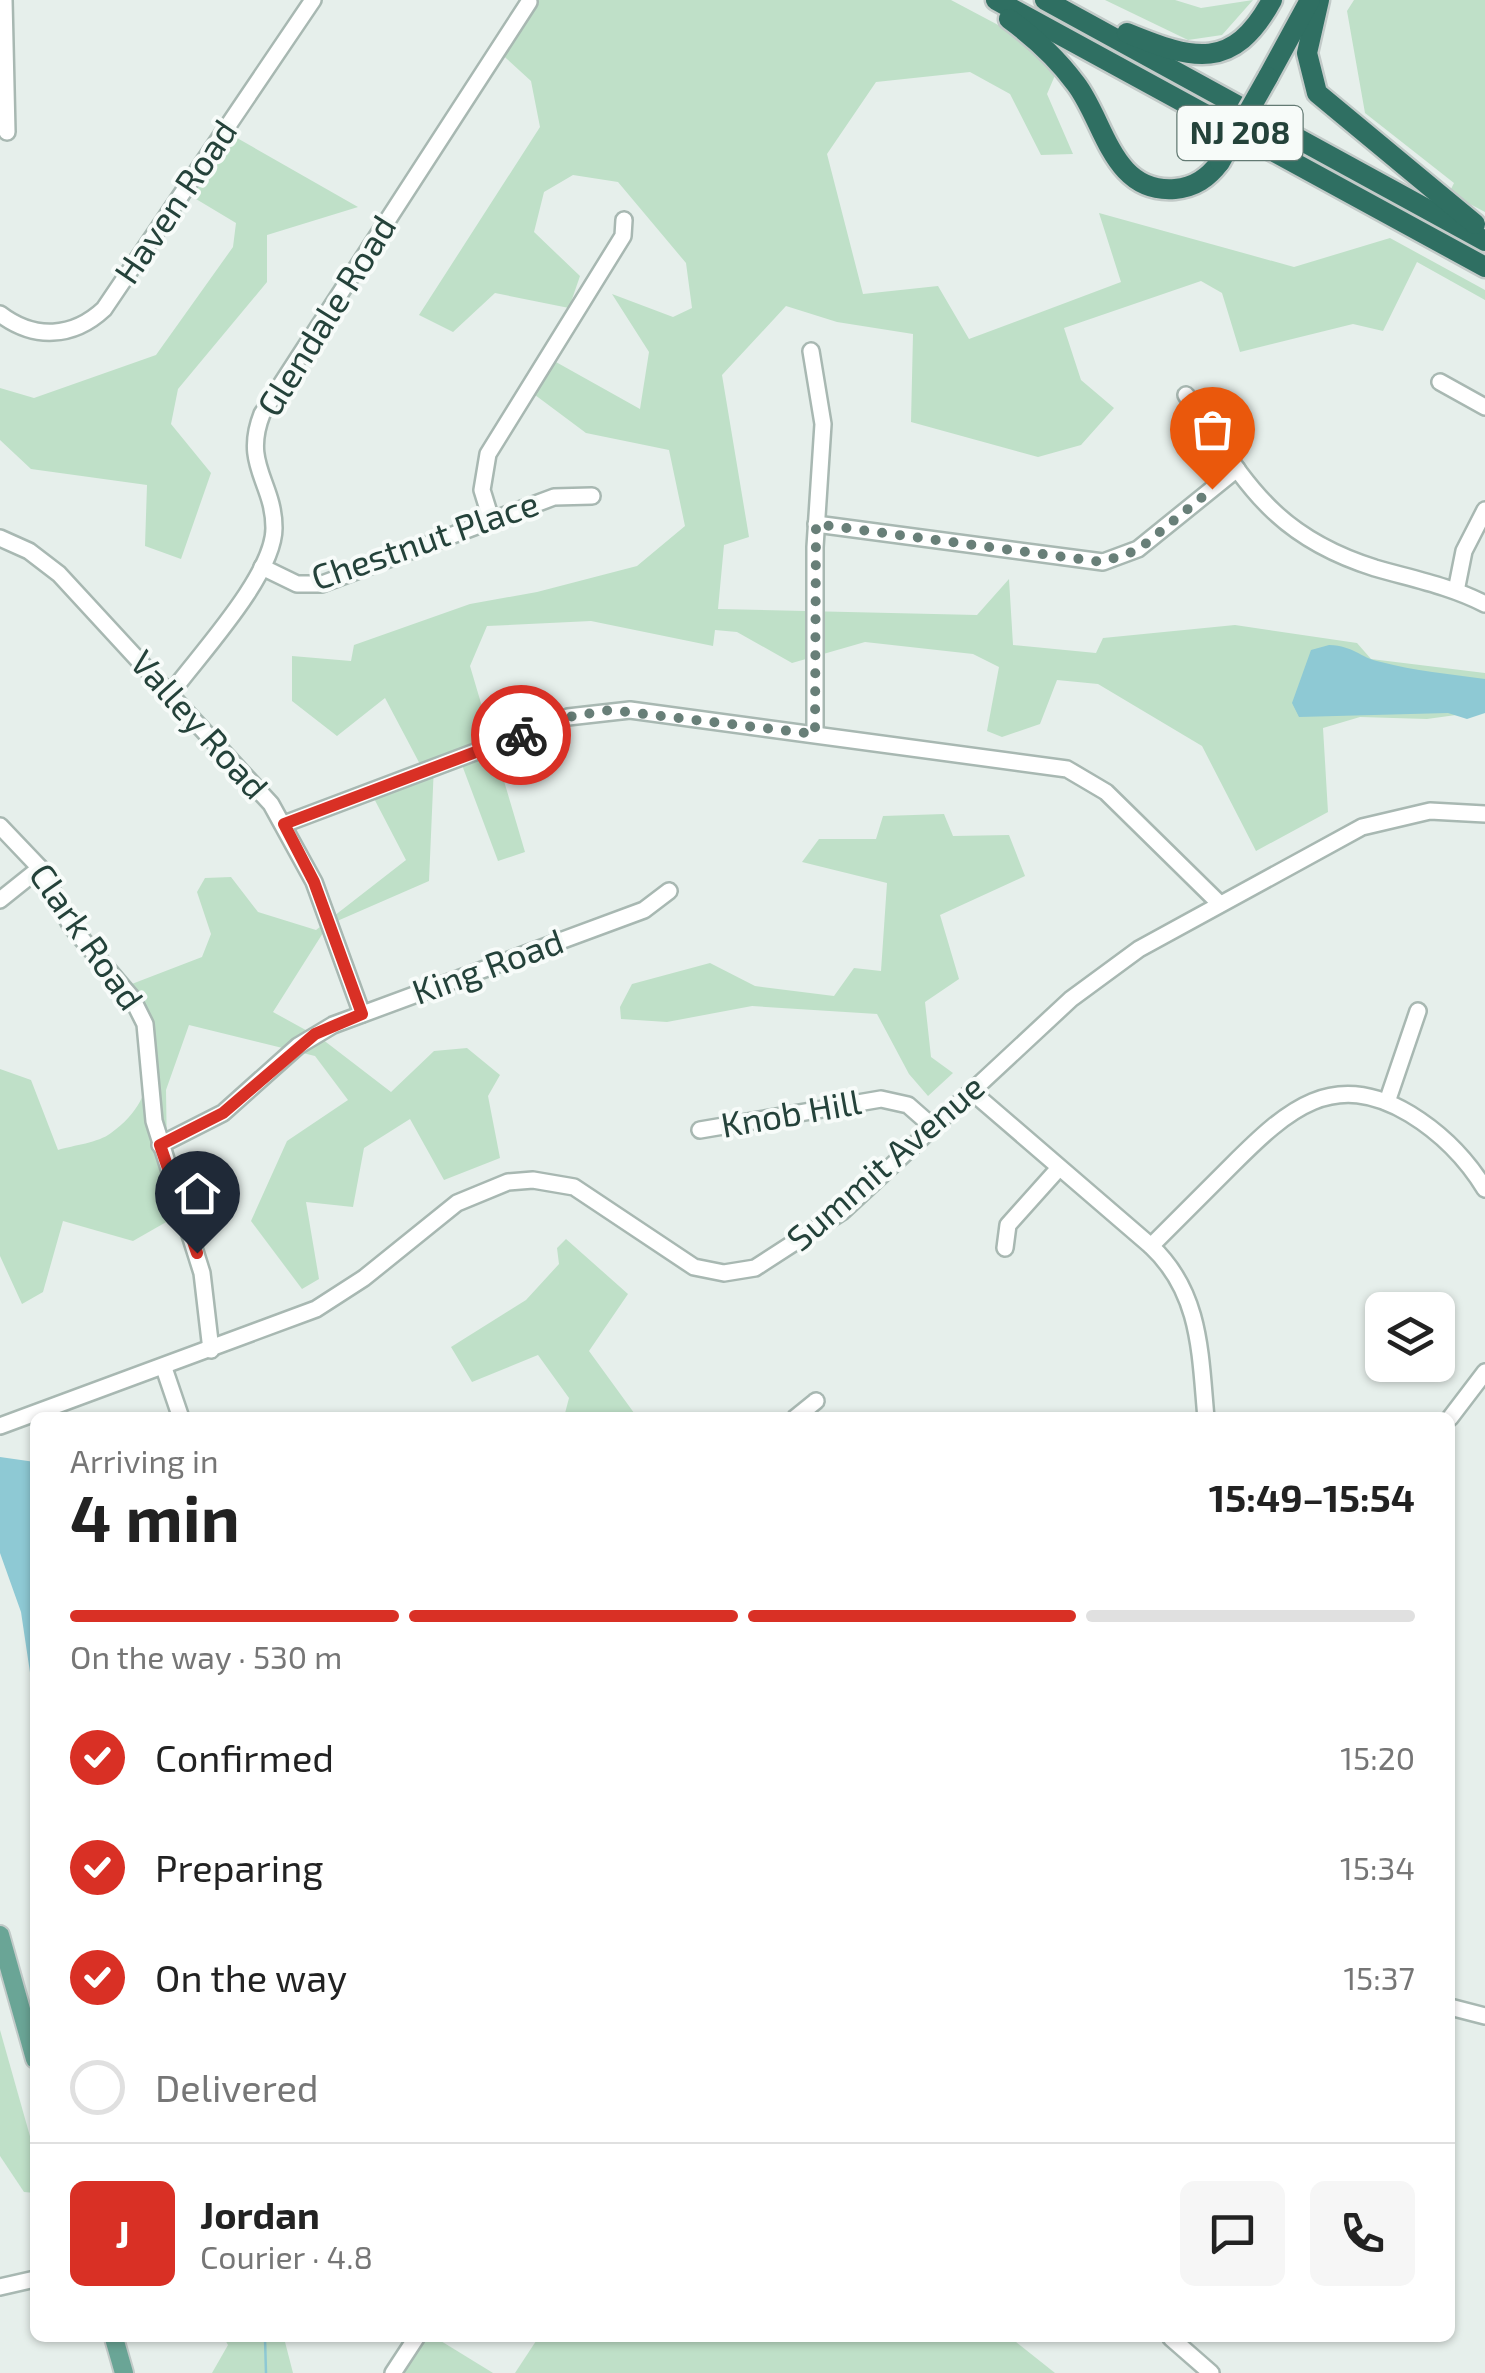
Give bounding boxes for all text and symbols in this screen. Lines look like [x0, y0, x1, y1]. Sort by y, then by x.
road number: NJ 208 [1178, 106, 1302, 160]
street label: Haven Road [104, 111, 244, 291]
street label: Glendale Road [247, 207, 404, 423]
pin [1170, 387, 1255, 490]
icon: bag [1185, 402, 1240, 457]
street label: Chestnut Place [305, 481, 543, 598]
street label: Valley Road [123, 641, 278, 807]
courier [471, 685, 571, 785]
icon: bike [494, 708, 549, 763]
street label: Clark Road [22, 854, 153, 1017]
street label: King Road [406, 918, 569, 1012]
street label: Summit Avenue [778, 1065, 992, 1258]
street label: Knob Hill [717, 1079, 865, 1145]
pin [155, 1151, 240, 1254]
icon: home [170, 1166, 225, 1221]
map controls [1365, 1292, 1455, 1382]
button: layers [1365, 1292, 1455, 1382]
text: Arriving in [70, 1441, 219, 1479]
text: 15:49–15:54 [1209, 1474, 1415, 1520]
text: 4 min [70, 1477, 240, 1555]
text: On the way · 530 m [70, 1637, 342, 1675]
icon: check [70, 1730, 125, 1785]
text: Confirmed [155, 1734, 334, 1780]
text: 15:20 [1340, 1738, 1415, 1776]
icon: check [70, 1840, 125, 1895]
text: Preparing [155, 1844, 323, 1890]
text: 15:34 [1340, 1848, 1415, 1886]
icon: check [70, 1950, 125, 2005]
text: On the way [155, 1954, 347, 2000]
text: 15:37 [1343, 1958, 1415, 1996]
text: Delivered [155, 2064, 319, 2110]
button: chat [1180, 2181, 1285, 2286]
button: phone [1310, 2181, 1415, 2286]
text: Jordan [200, 2191, 320, 2237]
text: J [115, 2210, 130, 2256]
text: Courier · 4.8 [200, 2237, 373, 2275]

